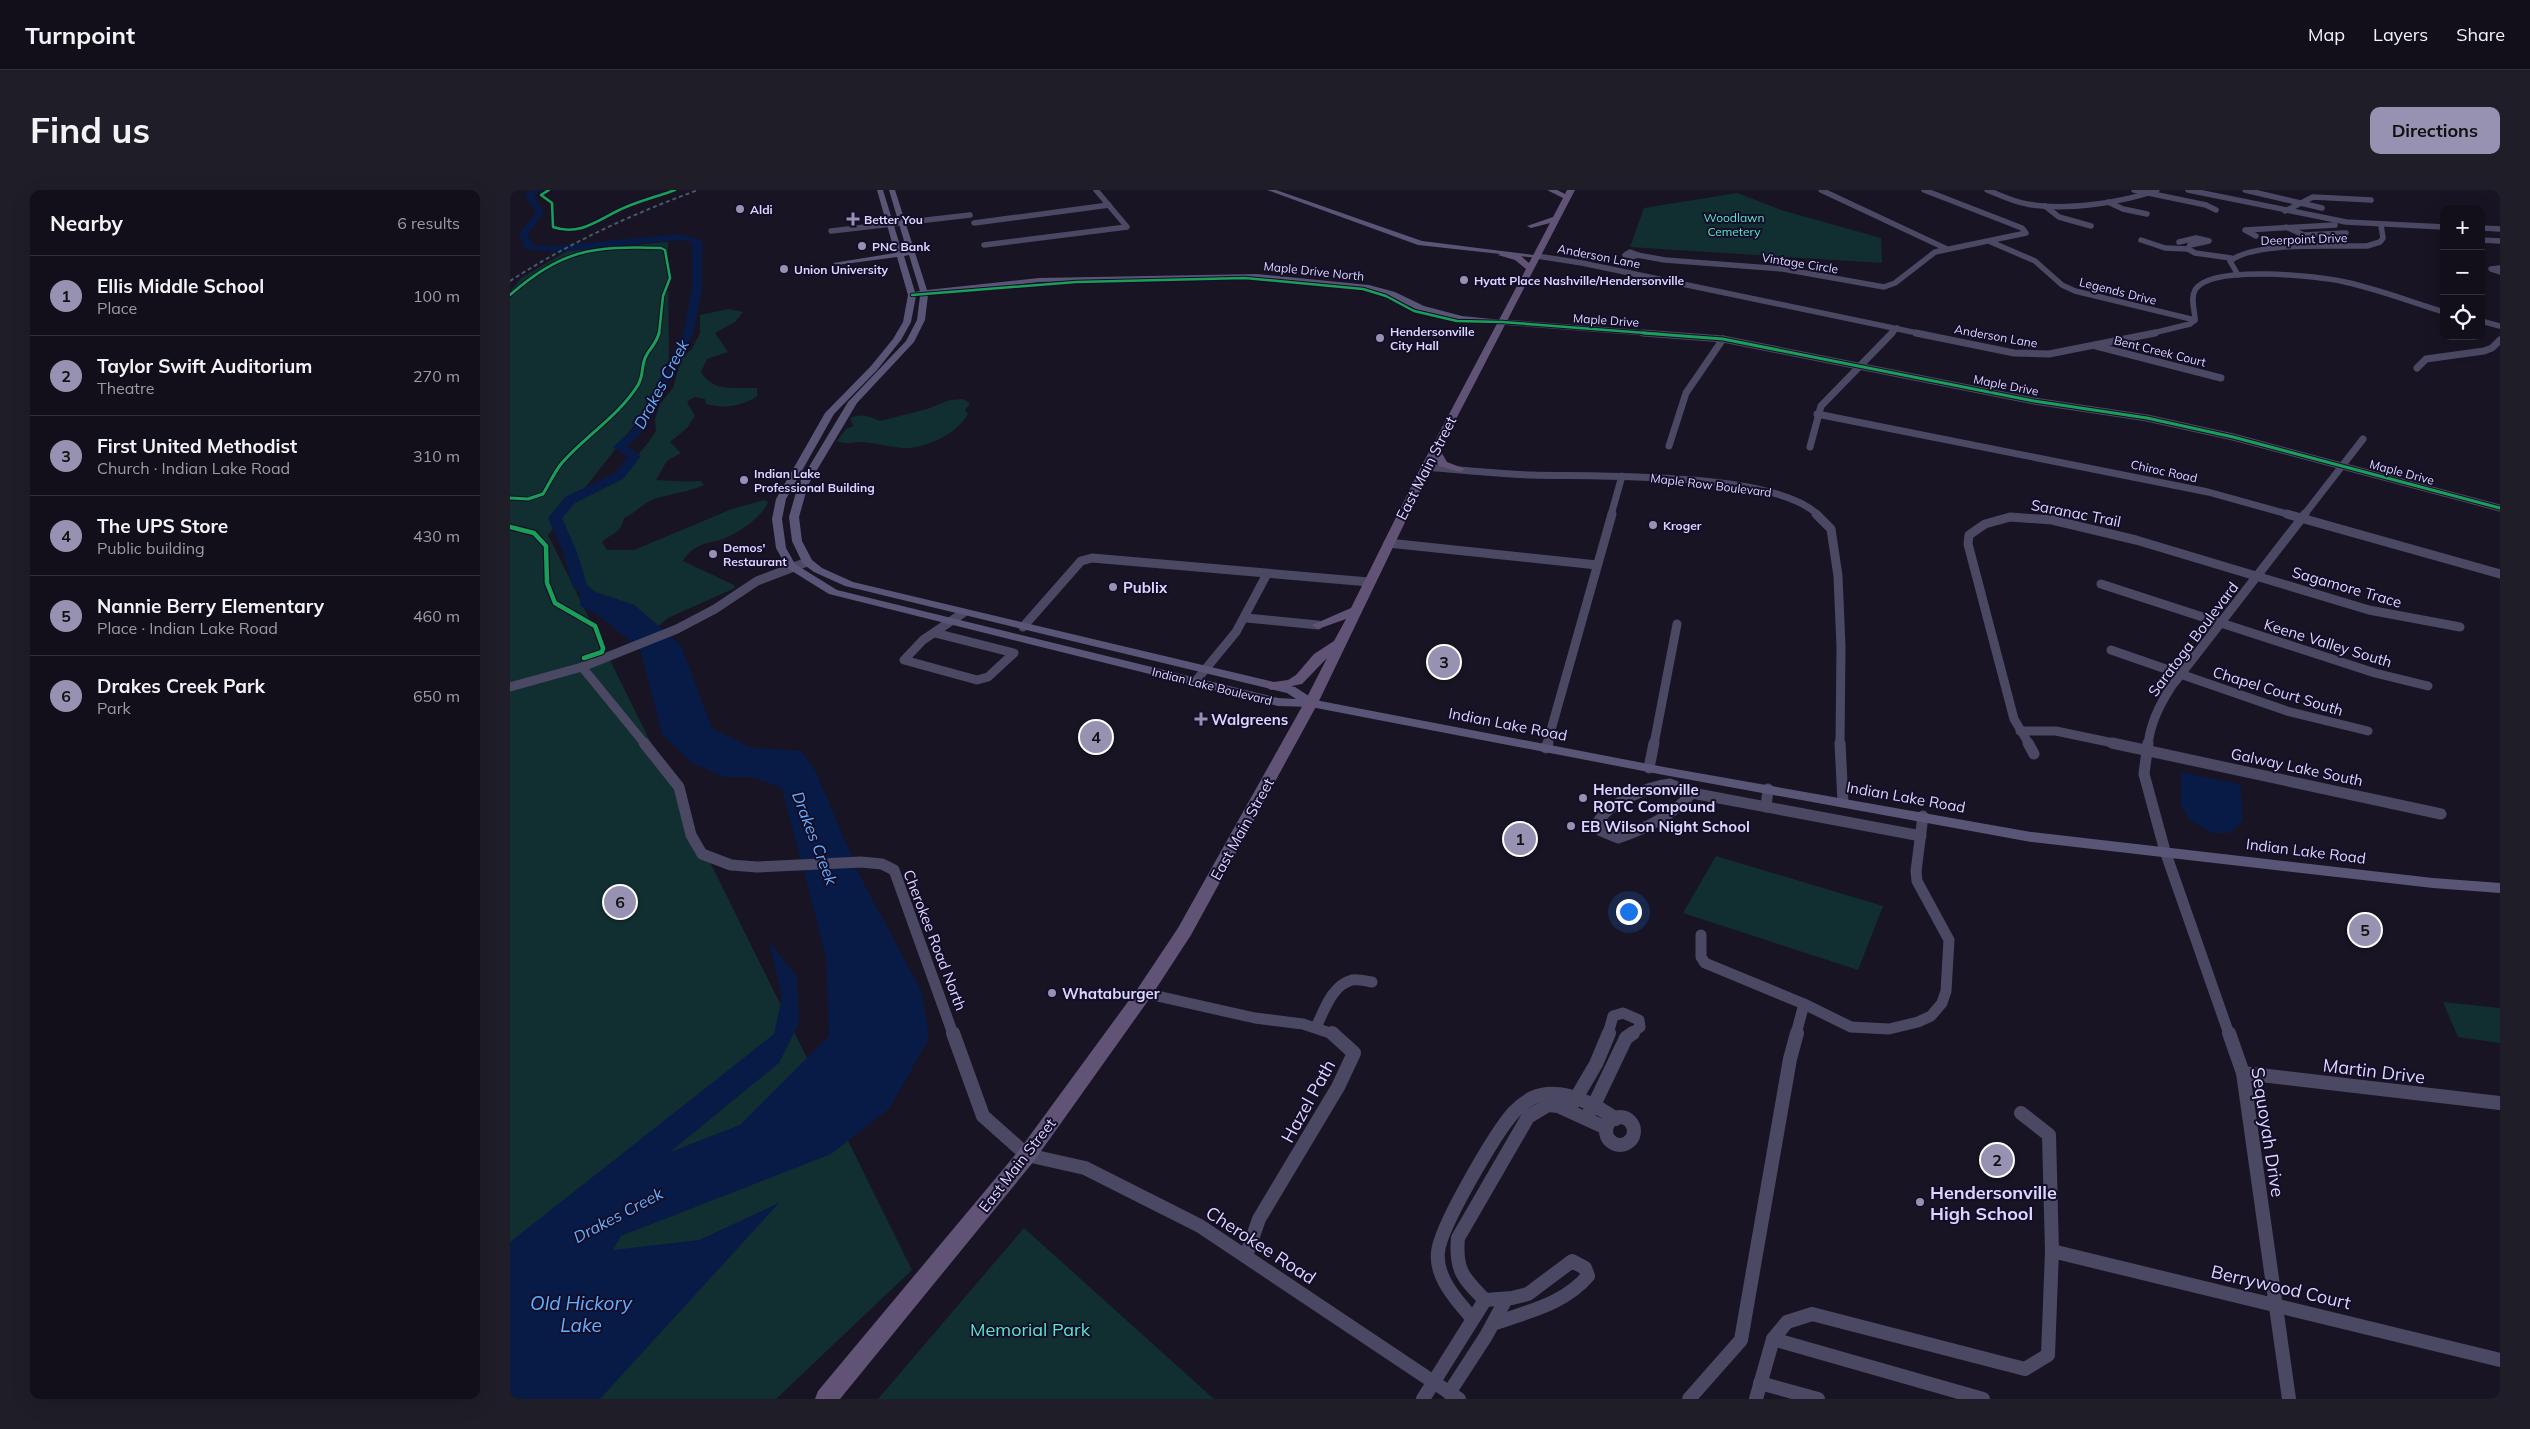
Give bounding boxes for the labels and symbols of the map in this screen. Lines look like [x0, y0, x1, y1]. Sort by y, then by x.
place label: Aldi [750, 202, 773, 217]
marker: Aldi [734, 203, 746, 215]
park label: Woodlawn Cemetery [1704, 210, 1765, 239]
marker: Better You [846, 212, 860, 226]
place label: Better You [864, 212, 923, 227]
street label: Deerpoint Drive [2260, 230, 2348, 248]
place label: PNC Bank [872, 239, 931, 254]
marker: PNC Bank [856, 240, 868, 252]
street label: Anderson Lane [1556, 241, 1642, 271]
street label: Vintage Circle [1761, 250, 1839, 276]
street label: Maple Drive North [1263, 258, 1365, 284]
place label: Union University [794, 262, 889, 277]
marker: Union University [778, 263, 790, 275]
place label: Hyatt Place Nashville/Hendersonville [1474, 273, 1685, 288]
marker: Hyatt Place Nashville/Hendersonville [1458, 274, 1470, 286]
street label: Legends Drive [2078, 274, 2158, 308]
street label: Maple Drive [1572, 310, 1640, 330]
street label: Anderson Lane [1953, 321, 2039, 351]
place label: Hendersonville City Hall [1390, 324, 1475, 353]
marker: Hendersonville City Hall [1374, 332, 1386, 344]
street label: Bent Creek Court [2112, 332, 2208, 370]
water label: Drakes Creek [629, 335, 693, 432]
street label: Maple Drive [1972, 371, 2040, 399]
street label: East Main Street [1392, 413, 1460, 523]
street label: Maple Drive [2368, 456, 2436, 488]
street label: Chiroc Road [2129, 457, 2199, 485]
place label: Indian Lake Professional Building [754, 466, 875, 495]
street label: Maple Row Boulevard [1650, 470, 1772, 500]
marker: Indian Lake Professional Building [738, 474, 750, 486]
street label: Saranac Trail [2029, 495, 2123, 531]
place label: Kroger [1663, 518, 1702, 533]
marker: Kroger [1647, 519, 1659, 531]
place label: Demos' Restaurant [723, 540, 787, 569]
marker: Demos' Restaurant [707, 548, 719, 560]
street label: Sagamore Trace [2290, 562, 2404, 612]
place label: Publix [1123, 578, 1168, 597]
street label: Saratoga Boulevard [2144, 578, 2242, 700]
marker: Publix [1107, 581, 1119, 593]
street label: Keene Valley South [2262, 614, 2394, 672]
pin: 3 [1428, 643, 1460, 681]
street label: Chapel Court South [2211, 662, 2345, 720]
street label: Indian Lake Boulevard [1150, 664, 1274, 708]
street label: Indian Lake Road [1447, 703, 1569, 745]
place label: Walgreens [1211, 710, 1288, 729]
marker: Walgreens [1195, 713, 1207, 725]
pin: 4 [1080, 718, 1112, 756]
street label: Galway Lake South [2229, 744, 2365, 790]
street label: East Main Street [1206, 775, 1278, 883]
street label: Indian Lake Road [1845, 777, 1967, 817]
place label: Hendersonville ROTC Compound [1593, 780, 1715, 816]
water label: Drakes Creek [788, 788, 842, 888]
marker: Hendersonville ROTC Compound [1577, 792, 1589, 804]
place label: EB Wilson Night School [1581, 817, 1750, 836]
pin: 1 [1504, 820, 1536, 858]
marker: EB Wilson Night School [1565, 820, 1577, 832]
street label: Indian Lake Road [2245, 834, 2367, 868]
street label: Cherokee Road North [899, 867, 971, 1013]
pin: 6 [604, 883, 636, 921]
your location [1616, 899, 1642, 925]
pin: 5 [2349, 911, 2381, 949]
place label: Whataburger [1062, 984, 1160, 1003]
marker: Whataburger [1046, 987, 1058, 999]
street label: Martin Drive [2322, 1053, 2426, 1089]
street label: Hazel Path [1276, 1055, 1340, 1147]
street label: Sequoyah Drive [2246, 1065, 2290, 1199]
street label: East Main Street [974, 1114, 1060, 1216]
pin: 2 [1981, 1141, 2013, 1179]
place label: Hendersonville High School [1930, 1181, 2057, 1225]
water label: Drakes Creek [570, 1183, 667, 1247]
marker: Hendersonville High School [1914, 1196, 1926, 1208]
street label: Cherokee Road [1202, 1201, 1320, 1289]
street label: Berrywood Court [2209, 1260, 2353, 1314]
water label: Old Hickory Lake [530, 1291, 633, 1337]
park label: Memorial Park [970, 1318, 1091, 1341]

